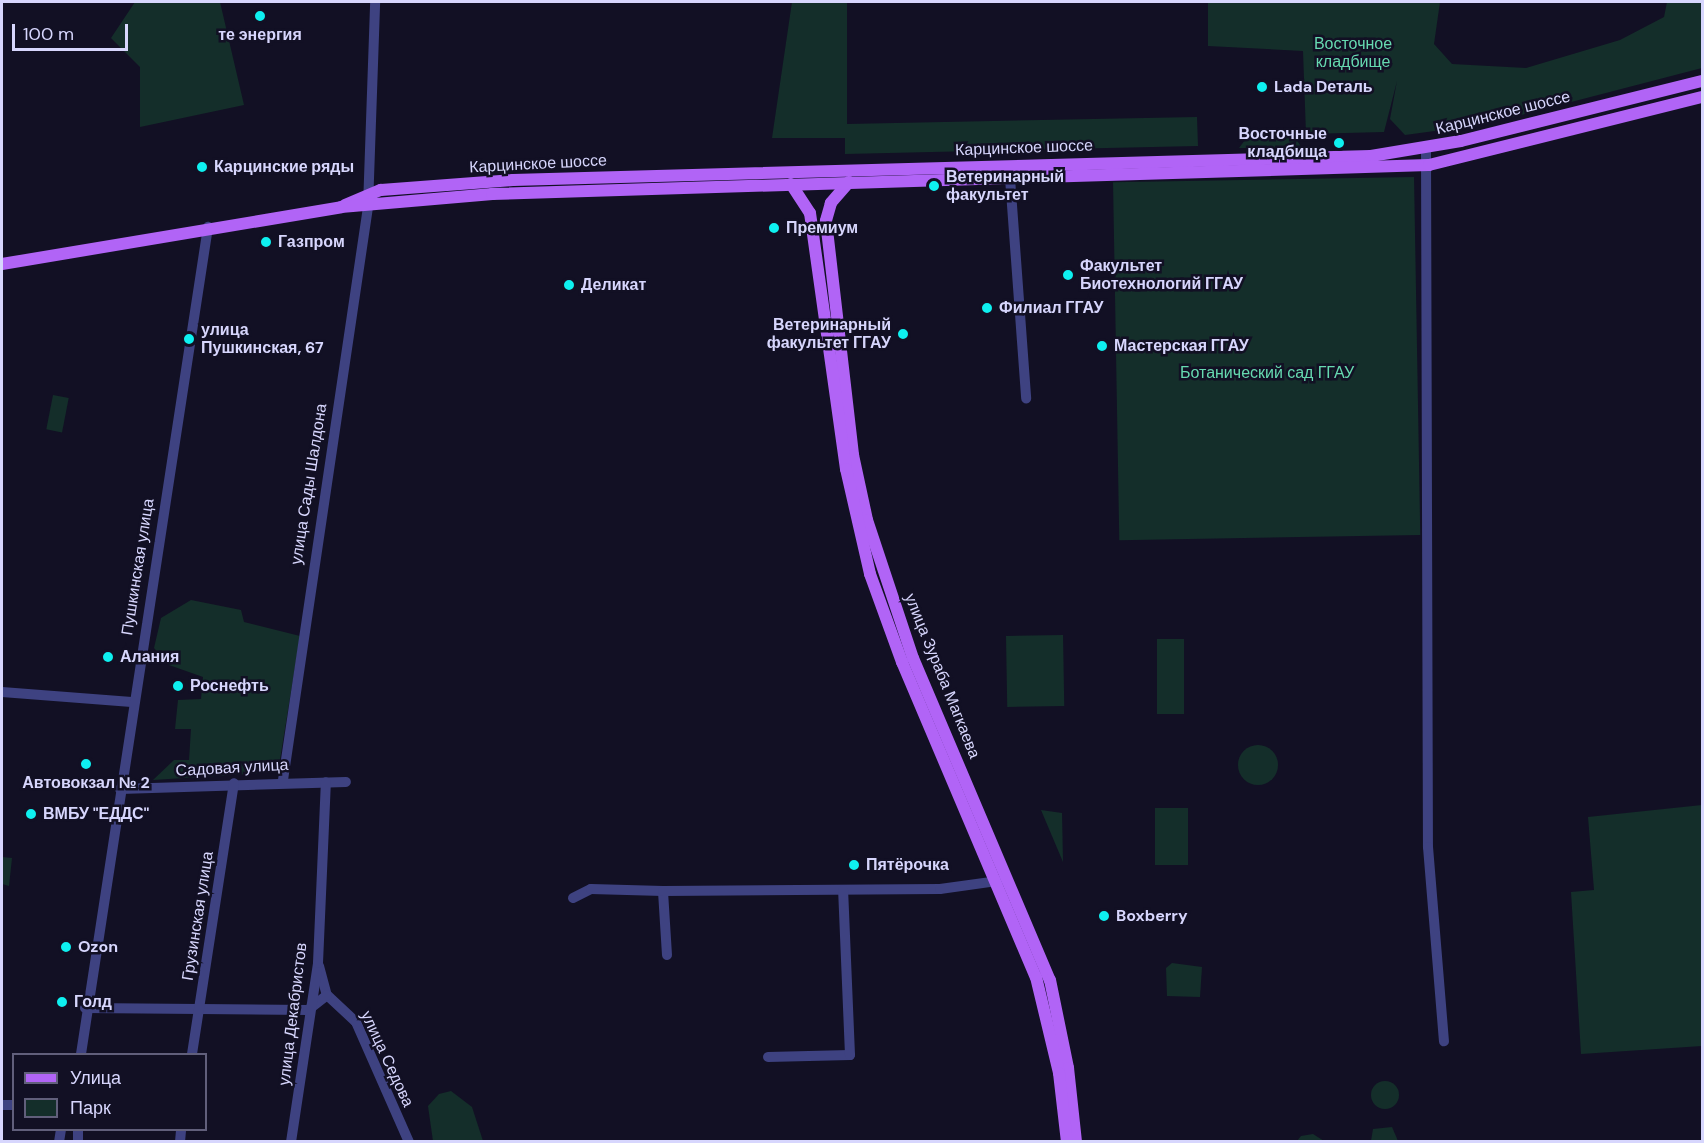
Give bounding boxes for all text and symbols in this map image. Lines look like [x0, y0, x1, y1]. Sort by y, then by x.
marker: те энергия [253, 9, 267, 23]
scale bar [15, 12, 130, 50]
text: 100 m [23, 22, 74, 46]
place label: те энергия [218, 25, 302, 45]
park label: Восточное кладбище [1314, 34, 1392, 72]
place label: Lada Dеталь [1274, 77, 1373, 97]
marker: Lada Dеталь [1255, 80, 1269, 94]
street label: Карцинское шоссе [1434, 87, 1572, 139]
place label: Восточные кладбища [1238, 124, 1327, 162]
street label: Карцинское шоссе [955, 136, 1093, 160]
marker: Восточные кладбища [1332, 136, 1346, 150]
street label: Карцинское шоссе [469, 151, 607, 177]
place label: Карцинские ряды [214, 157, 354, 177]
marker: Карцинские ряды [195, 160, 209, 174]
place label: Ветеринарный факультет [946, 167, 1064, 205]
marker: Ветеринарный факультет [927, 179, 941, 193]
place label: Премиум [786, 218, 858, 238]
marker: Премиум [767, 221, 781, 235]
place label: Газпром [278, 232, 345, 252]
marker: Газпром [259, 235, 273, 249]
place label: Факультет Биотехнологий ГГАУ [1080, 256, 1243, 294]
marker: Факультет Биотехнологий ГГАУ [1061, 268, 1075, 282]
place label: Деликат [581, 275, 646, 295]
marker: Деликат [562, 278, 576, 292]
place label: Филиал ГГАУ [999, 298, 1103, 318]
marker: Филиал ГГАУ [980, 301, 994, 315]
place label: Ветеринарный факультет ГГАУ [767, 315, 891, 353]
place label: улица Пушкинская, 67 [201, 320, 324, 358]
marker: Ветеринарный факультет ГГАУ [896, 327, 910, 341]
marker: улица Пушкинская, 67 [182, 332, 196, 346]
place label: Мастерская ГГАУ [1114, 336, 1249, 356]
marker: Мастерская ГГАУ [1095, 339, 1109, 353]
park label: Ботанический сад ГГАУ [1180, 363, 1354, 383]
street label: улица Сады Шалдона [287, 402, 331, 566]
street label: Пушкинская улица [118, 497, 158, 637]
street label: улица Зураба Магкаева [900, 591, 984, 761]
place label: Алания [120, 647, 179, 667]
marker: Алания [101, 650, 115, 664]
place label: Роснефть [190, 676, 269, 696]
marker: Роснефть [171, 679, 185, 693]
street label: Садовая улица [175, 755, 289, 781]
marker: Автовокзал № 2 [79, 757, 93, 771]
place label: Автовокзал № 2 [22, 773, 150, 793]
place label: ВМБУ "ЕДДС" [43, 804, 149, 824]
marker: ВМБУ "ЕДДС" [24, 807, 38, 821]
street label: Грузинская улица [178, 850, 218, 982]
place label: Пятёрочка [866, 855, 949, 875]
marker: Пятёрочка [847, 858, 861, 872]
place label: Boxberry [1116, 906, 1188, 926]
marker: Boxberry [1097, 909, 1111, 923]
place label: Ozon [78, 937, 118, 957]
marker: Ozon [59, 940, 73, 954]
street label: улица Декабристов [275, 941, 311, 1087]
place label: Голд [74, 992, 112, 1012]
marker: Голд [55, 995, 69, 1009]
street label: улица Седова [356, 1008, 418, 1110]
legend [12, 1053, 207, 1131]
text: Улица [70, 1066, 121, 1090]
text: Парк [70, 1096, 111, 1120]

